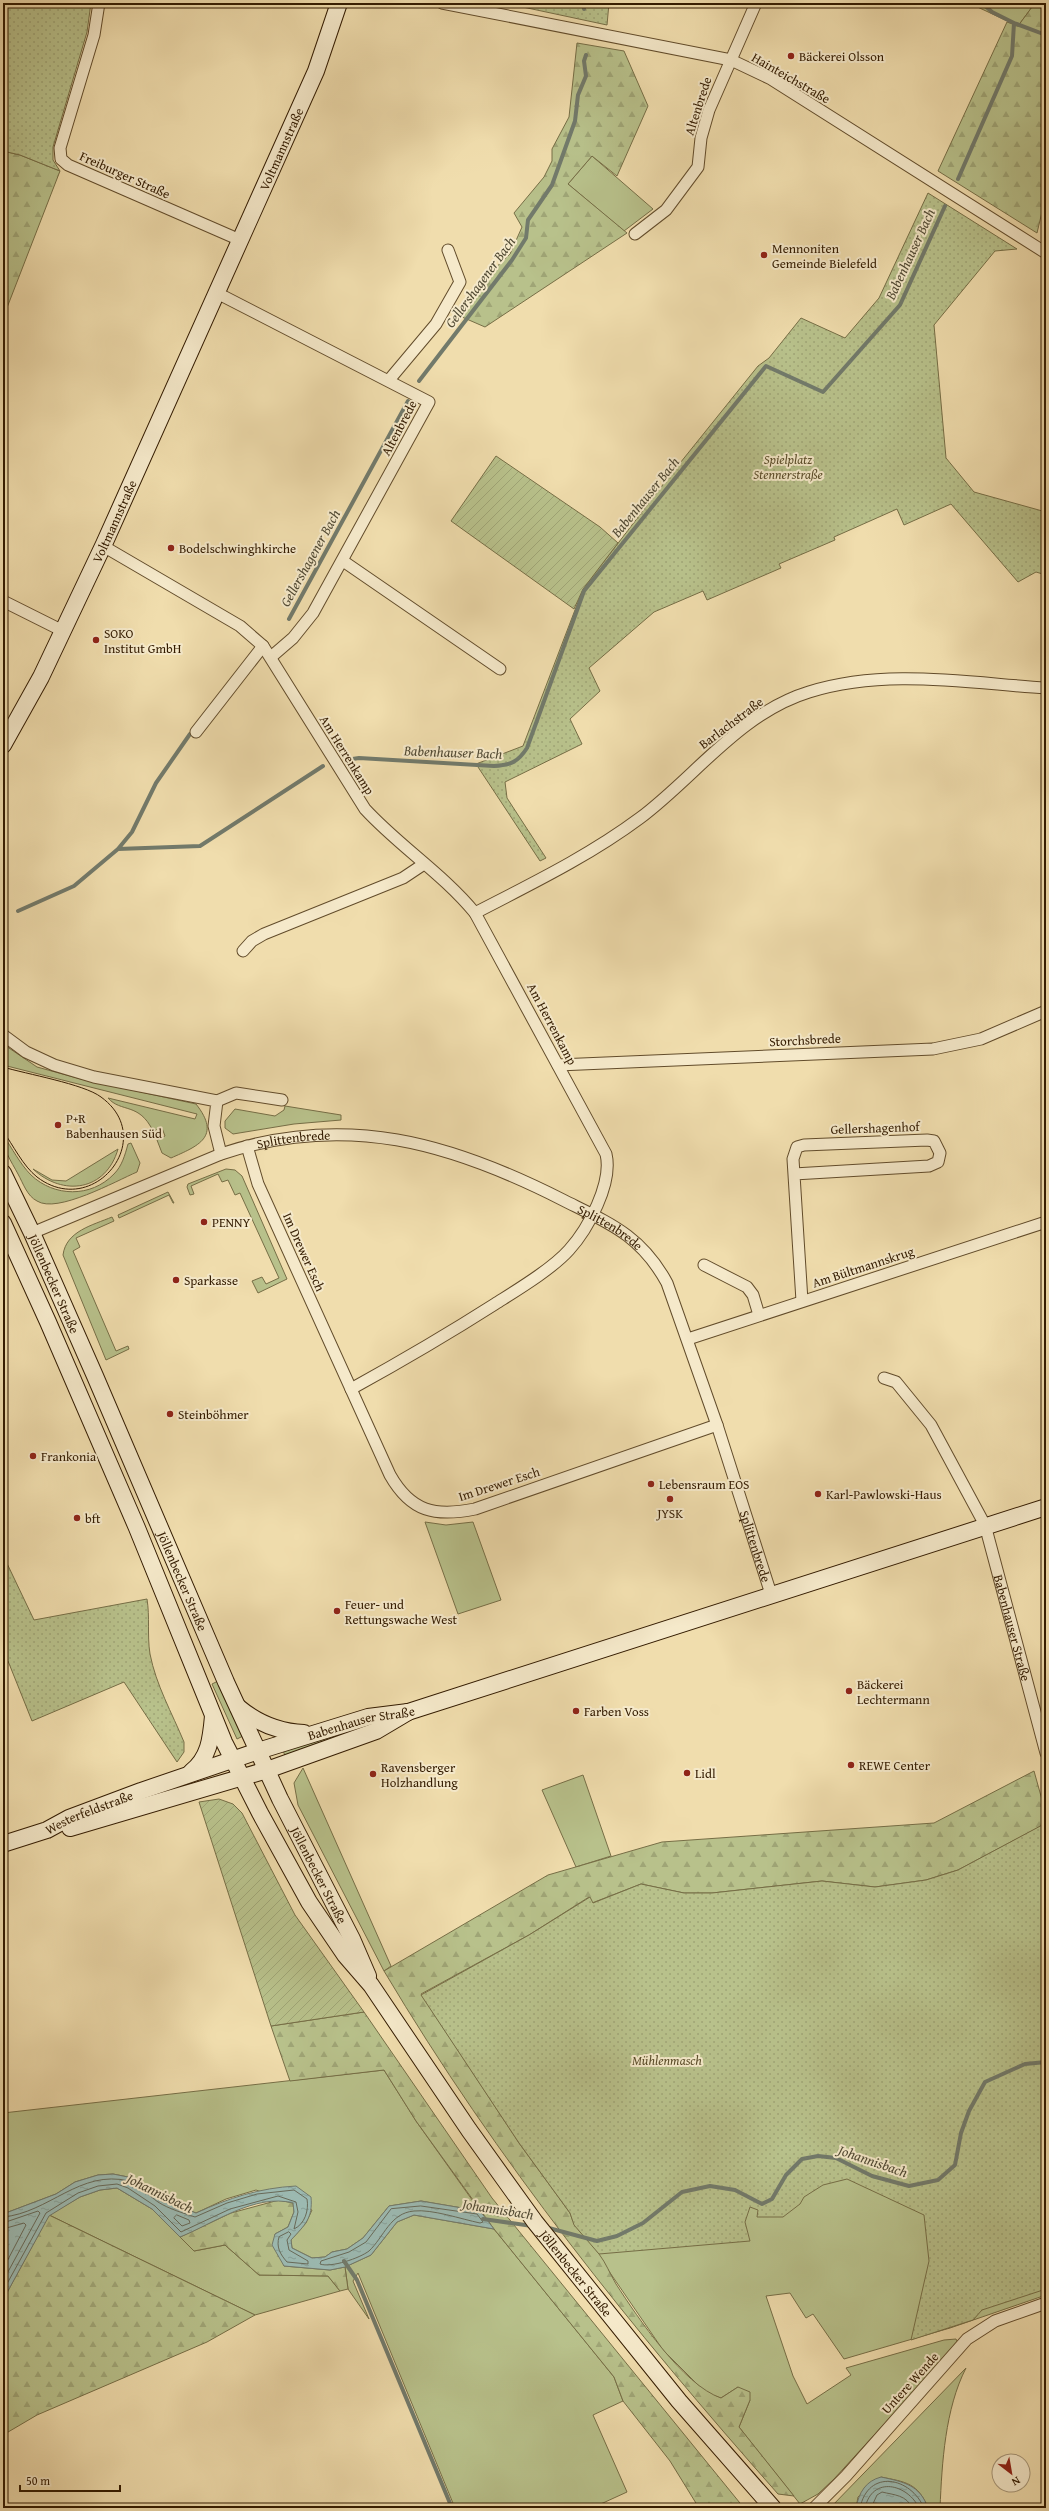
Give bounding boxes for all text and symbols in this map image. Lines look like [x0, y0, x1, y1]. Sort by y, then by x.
place label: Bäckerei Olsson [799, 47, 885, 66]
street label: Hainteichstraße [748, 48, 834, 108]
marker: Bäckerei Olsson [786, 51, 796, 61]
street label: Altenbrede [680, 74, 716, 138]
street label: Voltmannstraße [254, 104, 308, 193]
street label: Freiburger Straße [77, 147, 173, 203]
water label: Babenhauser Bach [880, 205, 940, 304]
water label: Gellershagener Bach [440, 232, 520, 332]
place label: Mennoniten Gemeinde Bielefeld [772, 239, 877, 273]
marker: Mennoniten Gemeinde Bielefeld [759, 250, 769, 260]
street label: Altenbrede [376, 397, 422, 459]
park label: Spielplatz Stennerstraße [753, 450, 823, 484]
water label: Babenhauser Bach [606, 452, 684, 542]
street label: Voltmannstraße [87, 477, 141, 566]
water label: Gellershagener Bach [275, 506, 345, 610]
place label: Bodelschwinghkirche [179, 539, 296, 558]
marker: Bodelschwinghkirche [166, 543, 176, 553]
place label: SOKO Institut GmbH [104, 624, 182, 658]
marker: SOKO Institut GmbH [91, 635, 101, 645]
street label: Barlachstraße [695, 692, 767, 754]
street label: Am Herrenkamp [315, 712, 379, 798]
water label: Babenhauser Bach [403, 740, 502, 764]
street label: Am Herrenkamp [522, 980, 582, 1068]
street label: Storchsbrede [769, 1029, 841, 1051]
place label: P+R Babenhausen Süd [66, 1109, 162, 1143]
street label: Gellershagenhof [830, 1117, 922, 1139]
marker: P+R Babenhausen Süd [53, 1120, 63, 1130]
street label: Splittenbrede [255, 1125, 330, 1153]
street label: Splittenbrede [574, 1199, 647, 1254]
street label: Im Drewer Esch [278, 1210, 330, 1295]
place label: PENNY [212, 1213, 251, 1232]
marker: PENNY [199, 1217, 209, 1227]
street label: Jöllenbecker Straße [23, 1229, 85, 1336]
street label: Am Bültmannskrug [810, 1241, 917, 1292]
place label: Sparkasse [184, 1271, 238, 1290]
marker: Sparkasse [171, 1275, 181, 1285]
place label: Steinböhmer [178, 1405, 249, 1424]
marker: Steinböhmer [165, 1409, 175, 1419]
place label: Frankonia [41, 1447, 97, 1466]
marker: Frankonia [28, 1451, 38, 1461]
street label: Im Drewer Esch [456, 1462, 543, 1506]
place label: Lebensraum EOS [659, 1475, 749, 1494]
marker: Lebensraum EOS [646, 1479, 656, 1489]
place label: Karl-Pawlowski-Haus [826, 1485, 942, 1504]
marker: Karl-Pawlowski-Haus [813, 1489, 823, 1499]
marker: JYSK [665, 1494, 675, 1504]
place label: JYSK [655, 1504, 683, 1523]
street label: Splittenbrede [735, 1508, 776, 1584]
place label: bft [85, 1509, 101, 1528]
marker: bft [72, 1513, 82, 1523]
street label: Jöllenbecker Straße [152, 1526, 213, 1634]
street label: Babenhauser Straße [989, 1572, 1036, 1683]
place label: Feuer- und Rettungswache West [345, 1595, 458, 1629]
marker: Feuer- und Rettungswache West [332, 1606, 342, 1616]
place label: Bäckerei Lechtermann [857, 1675, 930, 1709]
marker: Bäckerei Lechtermann [844, 1686, 854, 1696]
street label: Babenhauser Straße [305, 1701, 417, 1745]
place label: Farben Voss [584, 1702, 649, 1721]
marker: Farben Voss [571, 1706, 581, 1716]
place label: REWE Center [859, 1756, 931, 1775]
place label: Ravensberger Holzhandlung [381, 1758, 458, 1792]
marker: REWE Center [846, 1760, 856, 1770]
place label: Lidl [695, 1764, 716, 1783]
marker: Lidl [682, 1768, 692, 1778]
marker: Ravensberger Holzhandlung [368, 1769, 378, 1779]
street label: Westerfeldstraße [42, 1785, 136, 1839]
street label: Jöllenbecker Straße [285, 1821, 352, 1927]
park label: Mühlenmasch [632, 2051, 702, 2070]
water label: Johannisbach [834, 2139, 910, 2182]
water label: Johannisbach [121, 2167, 197, 2218]
water label: Johannisbach [459, 2193, 535, 2225]
street label: Jöllenbecker Straße [534, 2224, 617, 2321]
street label: Untere Wende [877, 2348, 943, 2418]
north arrow [991, 2453, 1031, 2493]
scale bar [20, 2467, 120, 2493]
text: 50 m [26, 2472, 50, 2489]
text: N [1008, 2473, 1023, 2491]

